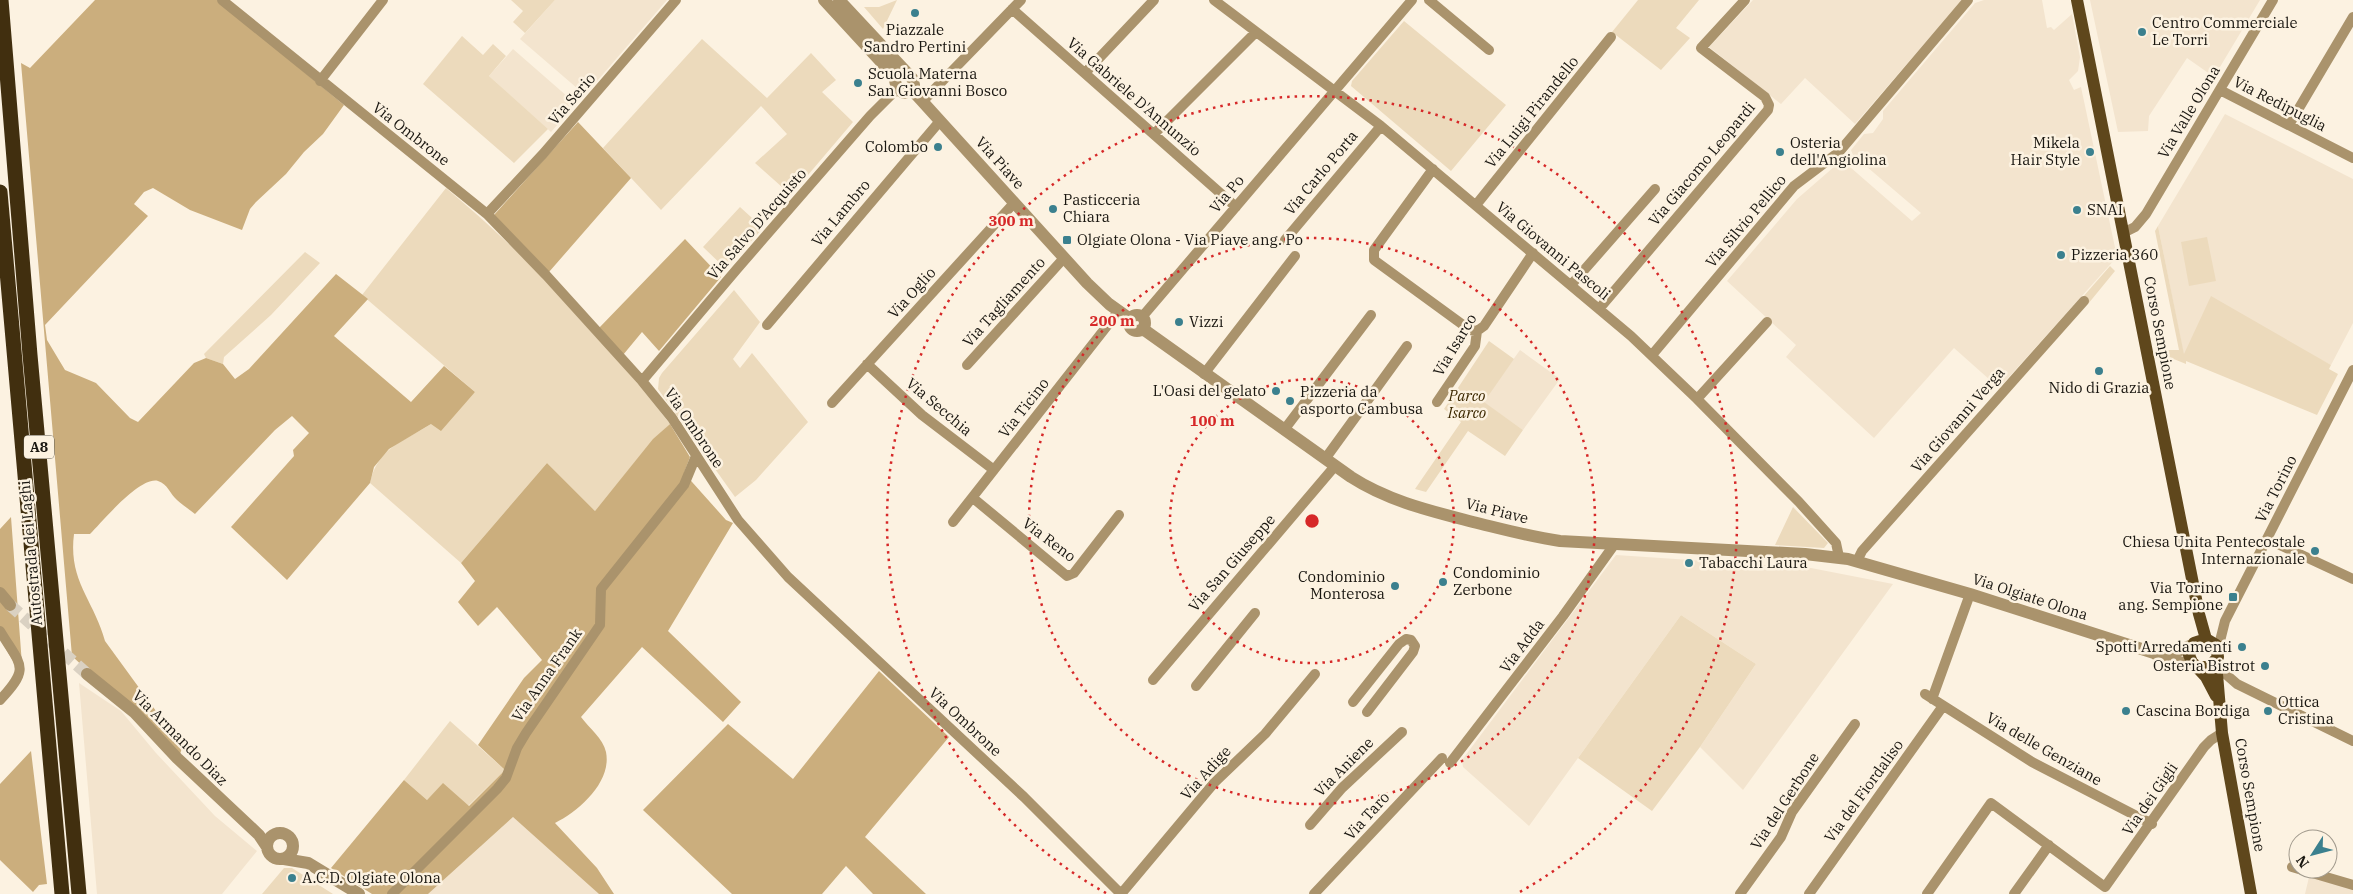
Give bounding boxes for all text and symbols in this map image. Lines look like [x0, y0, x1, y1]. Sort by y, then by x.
marker: Piazzale Sandro Pertini [909, 7, 921, 19]
place label: Centro Commerciale Le Torri [2152, 13, 2298, 49]
place label: Piazzale Sandro Pertini [864, 20, 967, 56]
marker: Centro Commerciale Le Torri [2136, 26, 2148, 38]
street label: Via Gabriele D'Annunzio [1063, 33, 1205, 160]
street label: Via Luigi Pirandello [1481, 52, 1583, 171]
street label: Via Valle Olona [2153, 62, 2224, 162]
place label: Scuola Materna San Giovanni Bosco [868, 64, 1007, 100]
street label: Via Serio [544, 69, 599, 129]
street label: Via Redipuglia [2230, 72, 2330, 135]
marker: Scuola Materna San Giovanni Bosco [852, 77, 864, 89]
street label: Via Ombrone [369, 98, 454, 170]
street label: Via Giacomo Leopardi [1644, 98, 1759, 229]
street label: Via Carlo Porta [1280, 126, 1362, 219]
street label: Via Piave [972, 133, 1029, 193]
place label: Osteria dell'Angiolina [1790, 133, 1887, 169]
place label: Mikela Hair Style [2010, 133, 2080, 169]
place label: Colombo [865, 137, 928, 156]
marker: Colombo [932, 141, 944, 153]
marker: Osteria dell'Angiolina [1774, 146, 1786, 158]
marker: Mikela Hair Style [2084, 146, 2096, 158]
street label: Via Salvo D'Acquisto [703, 164, 810, 283]
street label: Via Silvio Pellico [1701, 170, 1790, 271]
street label: Via Po [1205, 171, 1248, 216]
street label: Via Lambro [807, 175, 874, 250]
place label: Pasticceria Chiara [1063, 190, 1140, 226]
street label: Via Giovanni Pascoli [1492, 197, 1614, 304]
place label: SNAI [2087, 200, 2123, 219]
marker: Pasticceria Chiara [1047, 203, 1059, 215]
marker: SNAI [2071, 204, 2083, 216]
text: 300 m [988, 211, 1034, 230]
place label: Olgiate Olona - Via Piave ang. Po [1077, 230, 1303, 249]
marker: Olgiate Olona - Via Piave ang. Po [1061, 234, 1073, 246]
place label: Pizzeria 360 [2071, 245, 2158, 264]
marker: Pizzeria 360 [2055, 249, 2067, 261]
street label: Via Tagliamento [958, 253, 1049, 351]
street label: Via Oglio [884, 263, 940, 322]
street label: Corso Sempione [2140, 275, 2181, 391]
street label: Via Isarco [1429, 310, 1481, 379]
text: 200 m [1089, 311, 1135, 330]
place label: Vizzi [1189, 312, 1224, 331]
marker: Vizzi [1173, 316, 1185, 328]
street label: Via Giovanni Verga [1907, 363, 2009, 476]
marker: Nido di Grazia [2093, 365, 2105, 377]
street label: Via Secchia [902, 373, 976, 440]
street label: Via Ticino [994, 374, 1053, 442]
place label: Nido di Grazia [2049, 378, 2149, 397]
place label: L'Oasi del gelato [1153, 381, 1266, 400]
place label: Pizzeria da asporto Cambusa [1300, 382, 1423, 418]
street label: Via Ombrone [661, 384, 728, 471]
marker: L'Oasi del gelato [1270, 385, 1282, 397]
park label: Parco Isarco [1447, 386, 1486, 422]
marker: Pizzeria da asporto Cambusa [1284, 395, 1296, 407]
text: 100 m [1189, 411, 1235, 430]
road number: A8 [24, 436, 54, 458]
street label: Via Torino [2251, 452, 2301, 526]
street label: Autostrada dei Laghi [15, 479, 46, 627]
street label: Via Piave [1464, 494, 1530, 527]
street label: Via San Giuseppe [1184, 510, 1279, 615]
centre of rings [1303, 512, 1321, 530]
street label: Via Reno [1019, 513, 1080, 566]
place label: Chiesa Unita Pentecostale Internazionale [2123, 532, 2305, 568]
marker: Chiesa Unita Pentecostale Internazionale [2309, 545, 2321, 557]
place label: Tabacchi Laura [1699, 553, 1808, 572]
marker: Tabacchi Laura [1683, 557, 1695, 569]
place label: Condominio Zerbone [1453, 563, 1540, 599]
place label: Condominio Monterosa [1298, 567, 1385, 603]
street label: Via Olgiate Olona [1970, 569, 2090, 624]
marker: Condominio Zerbone [1437, 576, 1449, 588]
place label: Via Torino ang. Sempione [2118, 578, 2223, 614]
marker: Condominio Monterosa [1389, 580, 1401, 592]
marker: Via Torino ang. Sempione [2227, 591, 2239, 603]
street label: Via Adda [1495, 615, 1548, 676]
street label: Via Anna Frank [507, 624, 586, 725]
place label: Spotti Arredamenti [2096, 637, 2232, 656]
marker: Spotti Arredamenti [2236, 641, 2248, 653]
place label: Osteria Bistrot [2153, 656, 2255, 675]
marker: Osteria Bistrot [2259, 660, 2271, 672]
street label: Via Ombrone [925, 683, 1006, 760]
street label: Via Armando Diaz [129, 686, 232, 789]
place label: Ottica Cristina [2278, 692, 2334, 728]
place label: Cascina Bordiga [2136, 701, 2250, 720]
marker: Cascina Bordiga [2120, 705, 2132, 717]
marker: Ottica Cristina [2262, 705, 2274, 717]
street label: Via delle Genziane [1983, 708, 2105, 789]
street label: Via Aniene [1310, 733, 1377, 800]
street label: Via del Fiordaliso [1820, 736, 1907, 846]
street label: Corso Sempione [2231, 737, 2270, 853]
street label: Via Adige [1176, 742, 1235, 804]
street label: Via del Gerbone [1746, 749, 1823, 853]
street label: Via dei Gigli [2118, 758, 2182, 839]
street label: Via Taro [1340, 788, 1393, 844]
north arrow [2288, 829, 2338, 879]
text: N [2292, 852, 2313, 871]
place label: A.C.D. Olgiate Olona [302, 868, 441, 887]
marker: A.C.D. Olgiate Olona [286, 872, 298, 884]

